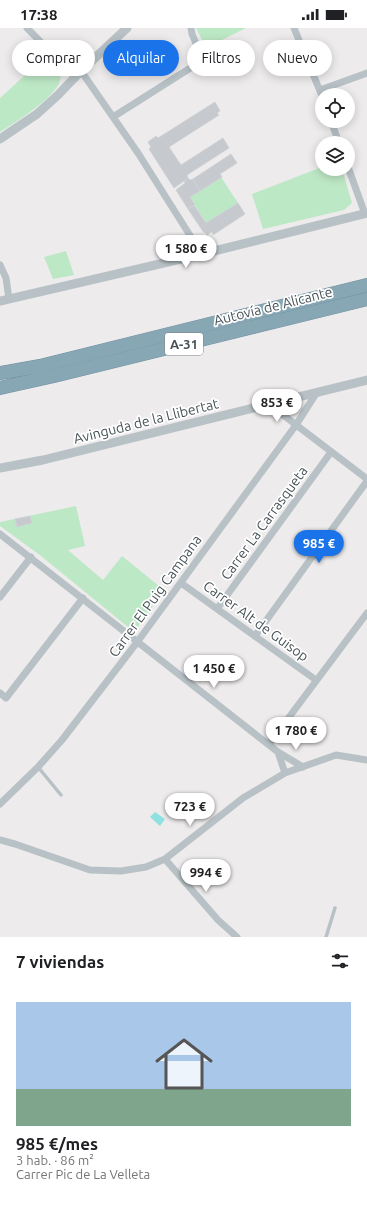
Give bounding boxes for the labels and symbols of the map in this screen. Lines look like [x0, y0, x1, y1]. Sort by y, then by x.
pin: 1 580 € [149, 235, 223, 269]
street label: Autovía de Alicante [212, 284, 334, 328]
road number: A-31 [165, 333, 203, 355]
pin: 853 € [249, 389, 305, 423]
street label: Avinguda de la Llibertat [72, 395, 221, 447]
street label: Carrer La Carrasqueta [217, 463, 311, 583]
pin: 985 € [291, 530, 347, 564]
street label: Carrer El Puig Campana [105, 532, 205, 660]
street label: Carrer Alt de Guisop [200, 577, 312, 665]
pin: 1 450 € [177, 655, 251, 689]
pin: 1 780 € [259, 717, 333, 751]
pin: 723 € [162, 793, 218, 827]
pin: 994 € [178, 859, 234, 893]

